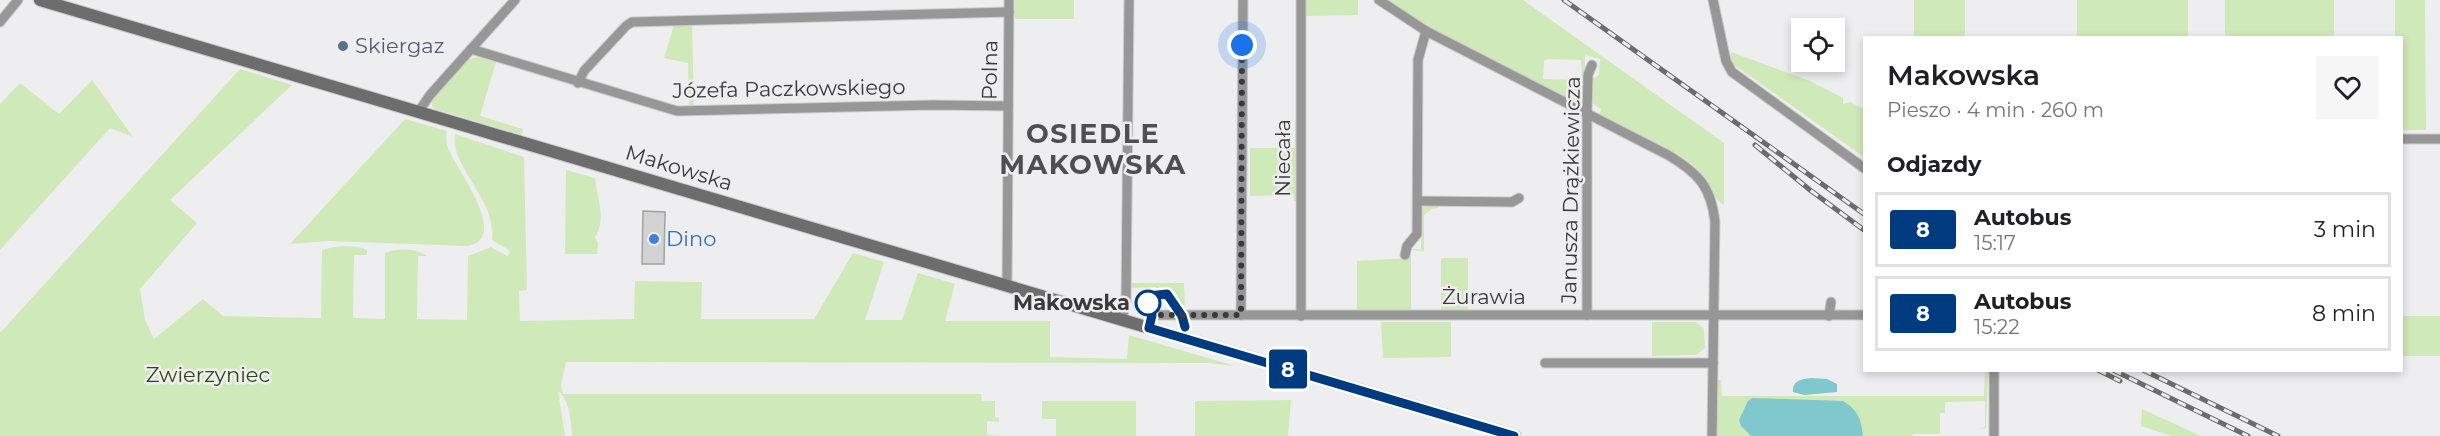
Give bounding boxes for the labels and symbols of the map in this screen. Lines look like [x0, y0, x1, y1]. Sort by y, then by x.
your location [1227, 30, 1257, 60]
place label: Skiergaz [355, 33, 444, 58]
marker: Skiergaz [336, 39, 350, 53]
street label: Polna [976, 40, 1003, 100]
street label: Józefa Paczkowskiego [671, 74, 906, 103]
street label: Janusza Drążkiewicza [1556, 76, 1585, 305]
district label: OSIEDLE MAKOWSKA [999, 117, 1187, 181]
street label: Niecała [1270, 119, 1295, 197]
street label: Makowska [623, 139, 736, 196]
place label: Dino [666, 226, 716, 251]
marker: Dino [647, 232, 661, 246]
street label: Żurawia [1442, 284, 1526, 309]
place label: Makowska [1013, 290, 1130, 315]
marker: Makowska [1135, 290, 1161, 316]
line badge: 8 [1268, 350, 1308, 388]
park label: Zwierzyniec [146, 362, 270, 387]

